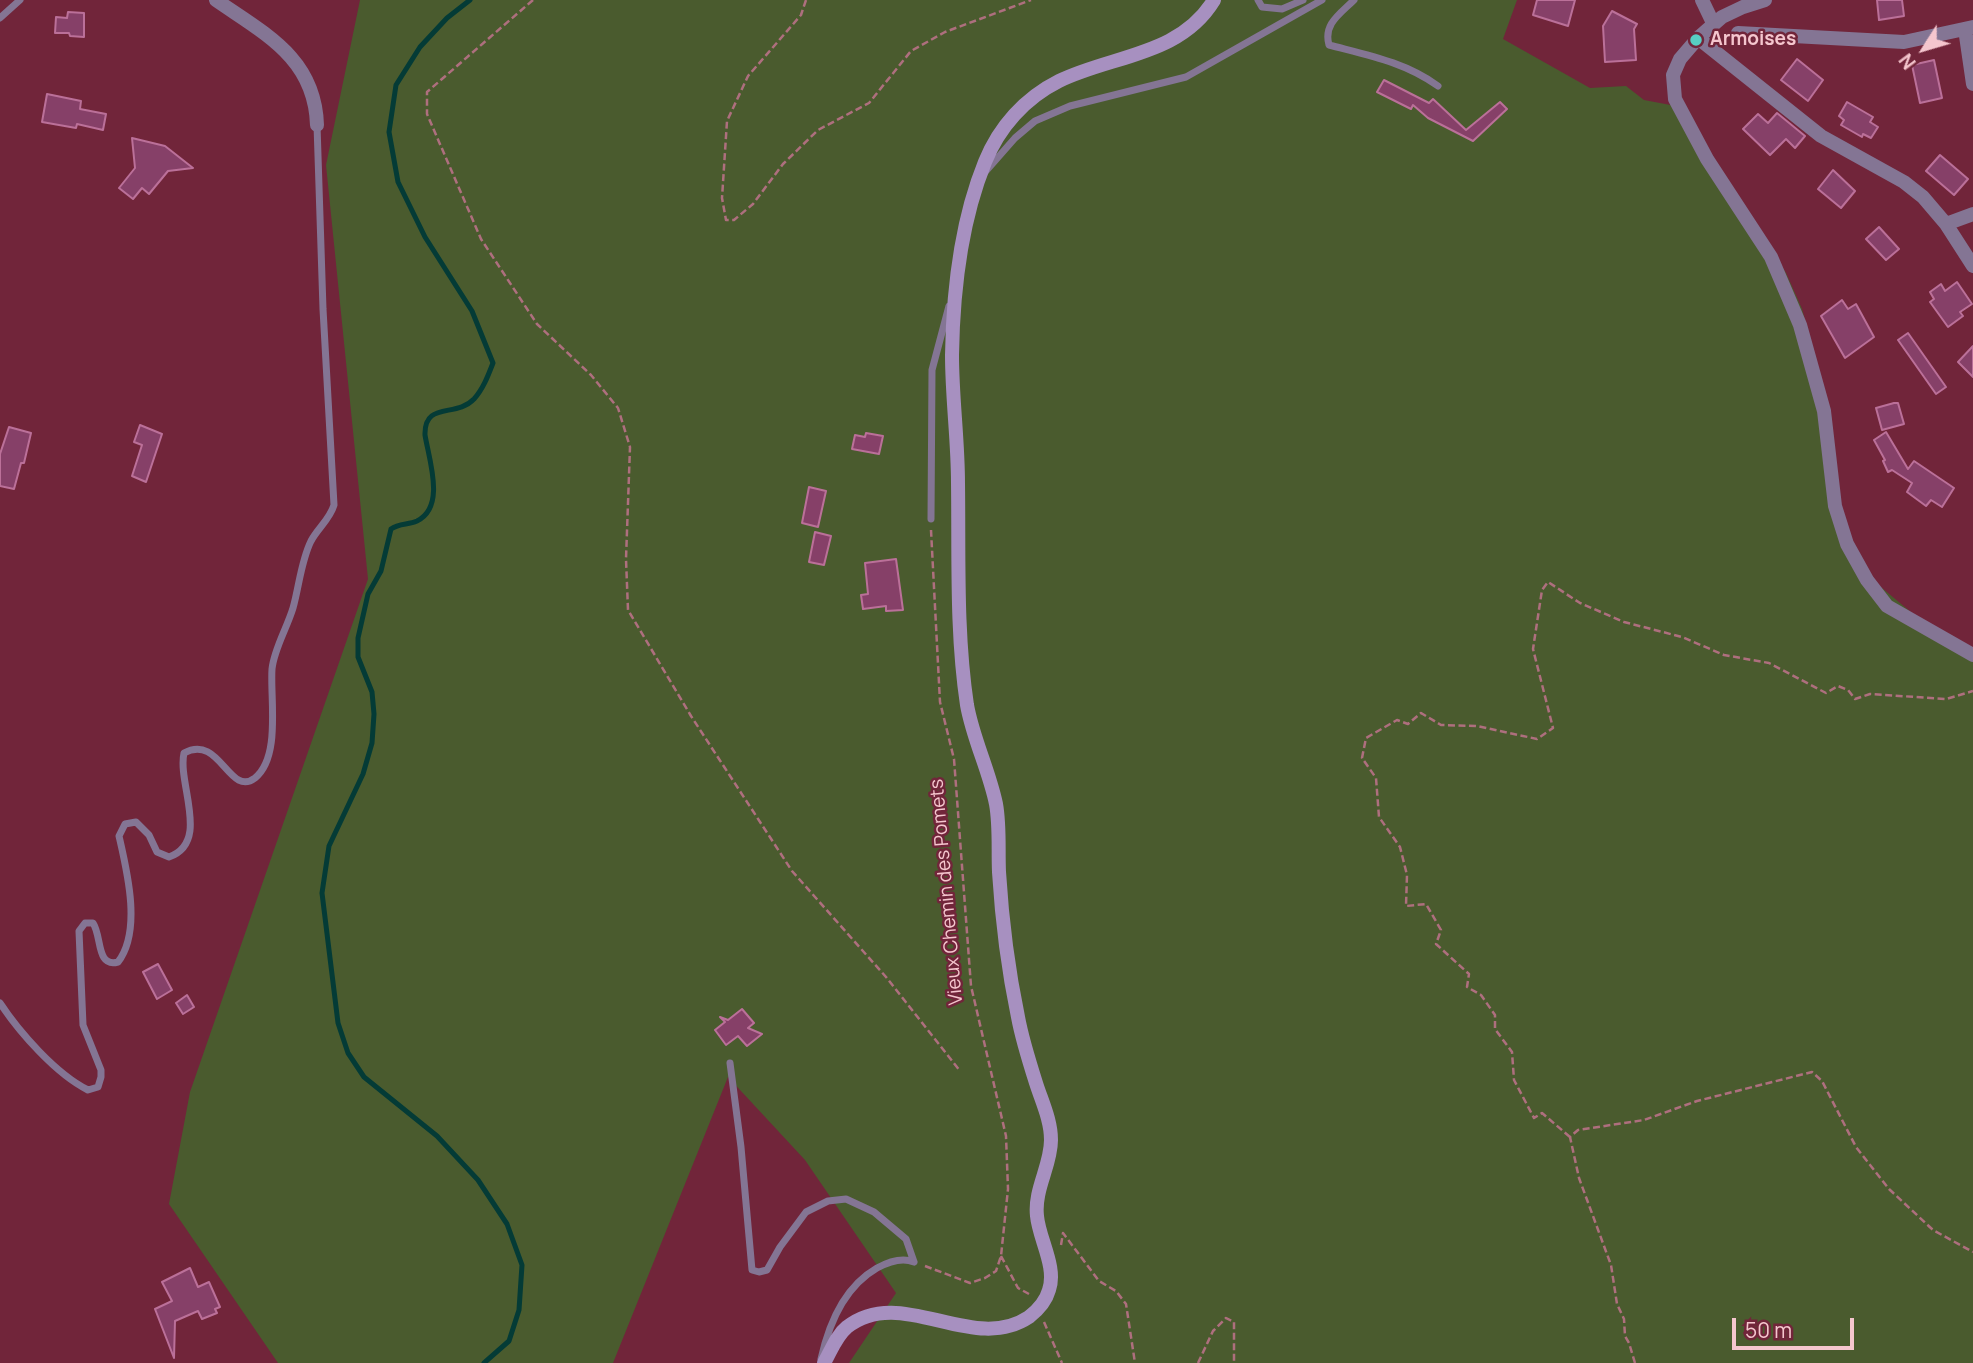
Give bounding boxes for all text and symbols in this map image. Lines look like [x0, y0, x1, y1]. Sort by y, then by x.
north arrow [1889, 14, 1959, 84]
place label: Armoises [1710, 29, 1796, 51]
marker: Armoises [1688, 32, 1704, 48]
text: N [1893, 48, 1922, 75]
street label: Vieux Chemin des Pomets [926, 778, 968, 1006]
scale bar [1735, 1304, 1857, 1348]
text: 50 m [1745, 1316, 1792, 1344]

